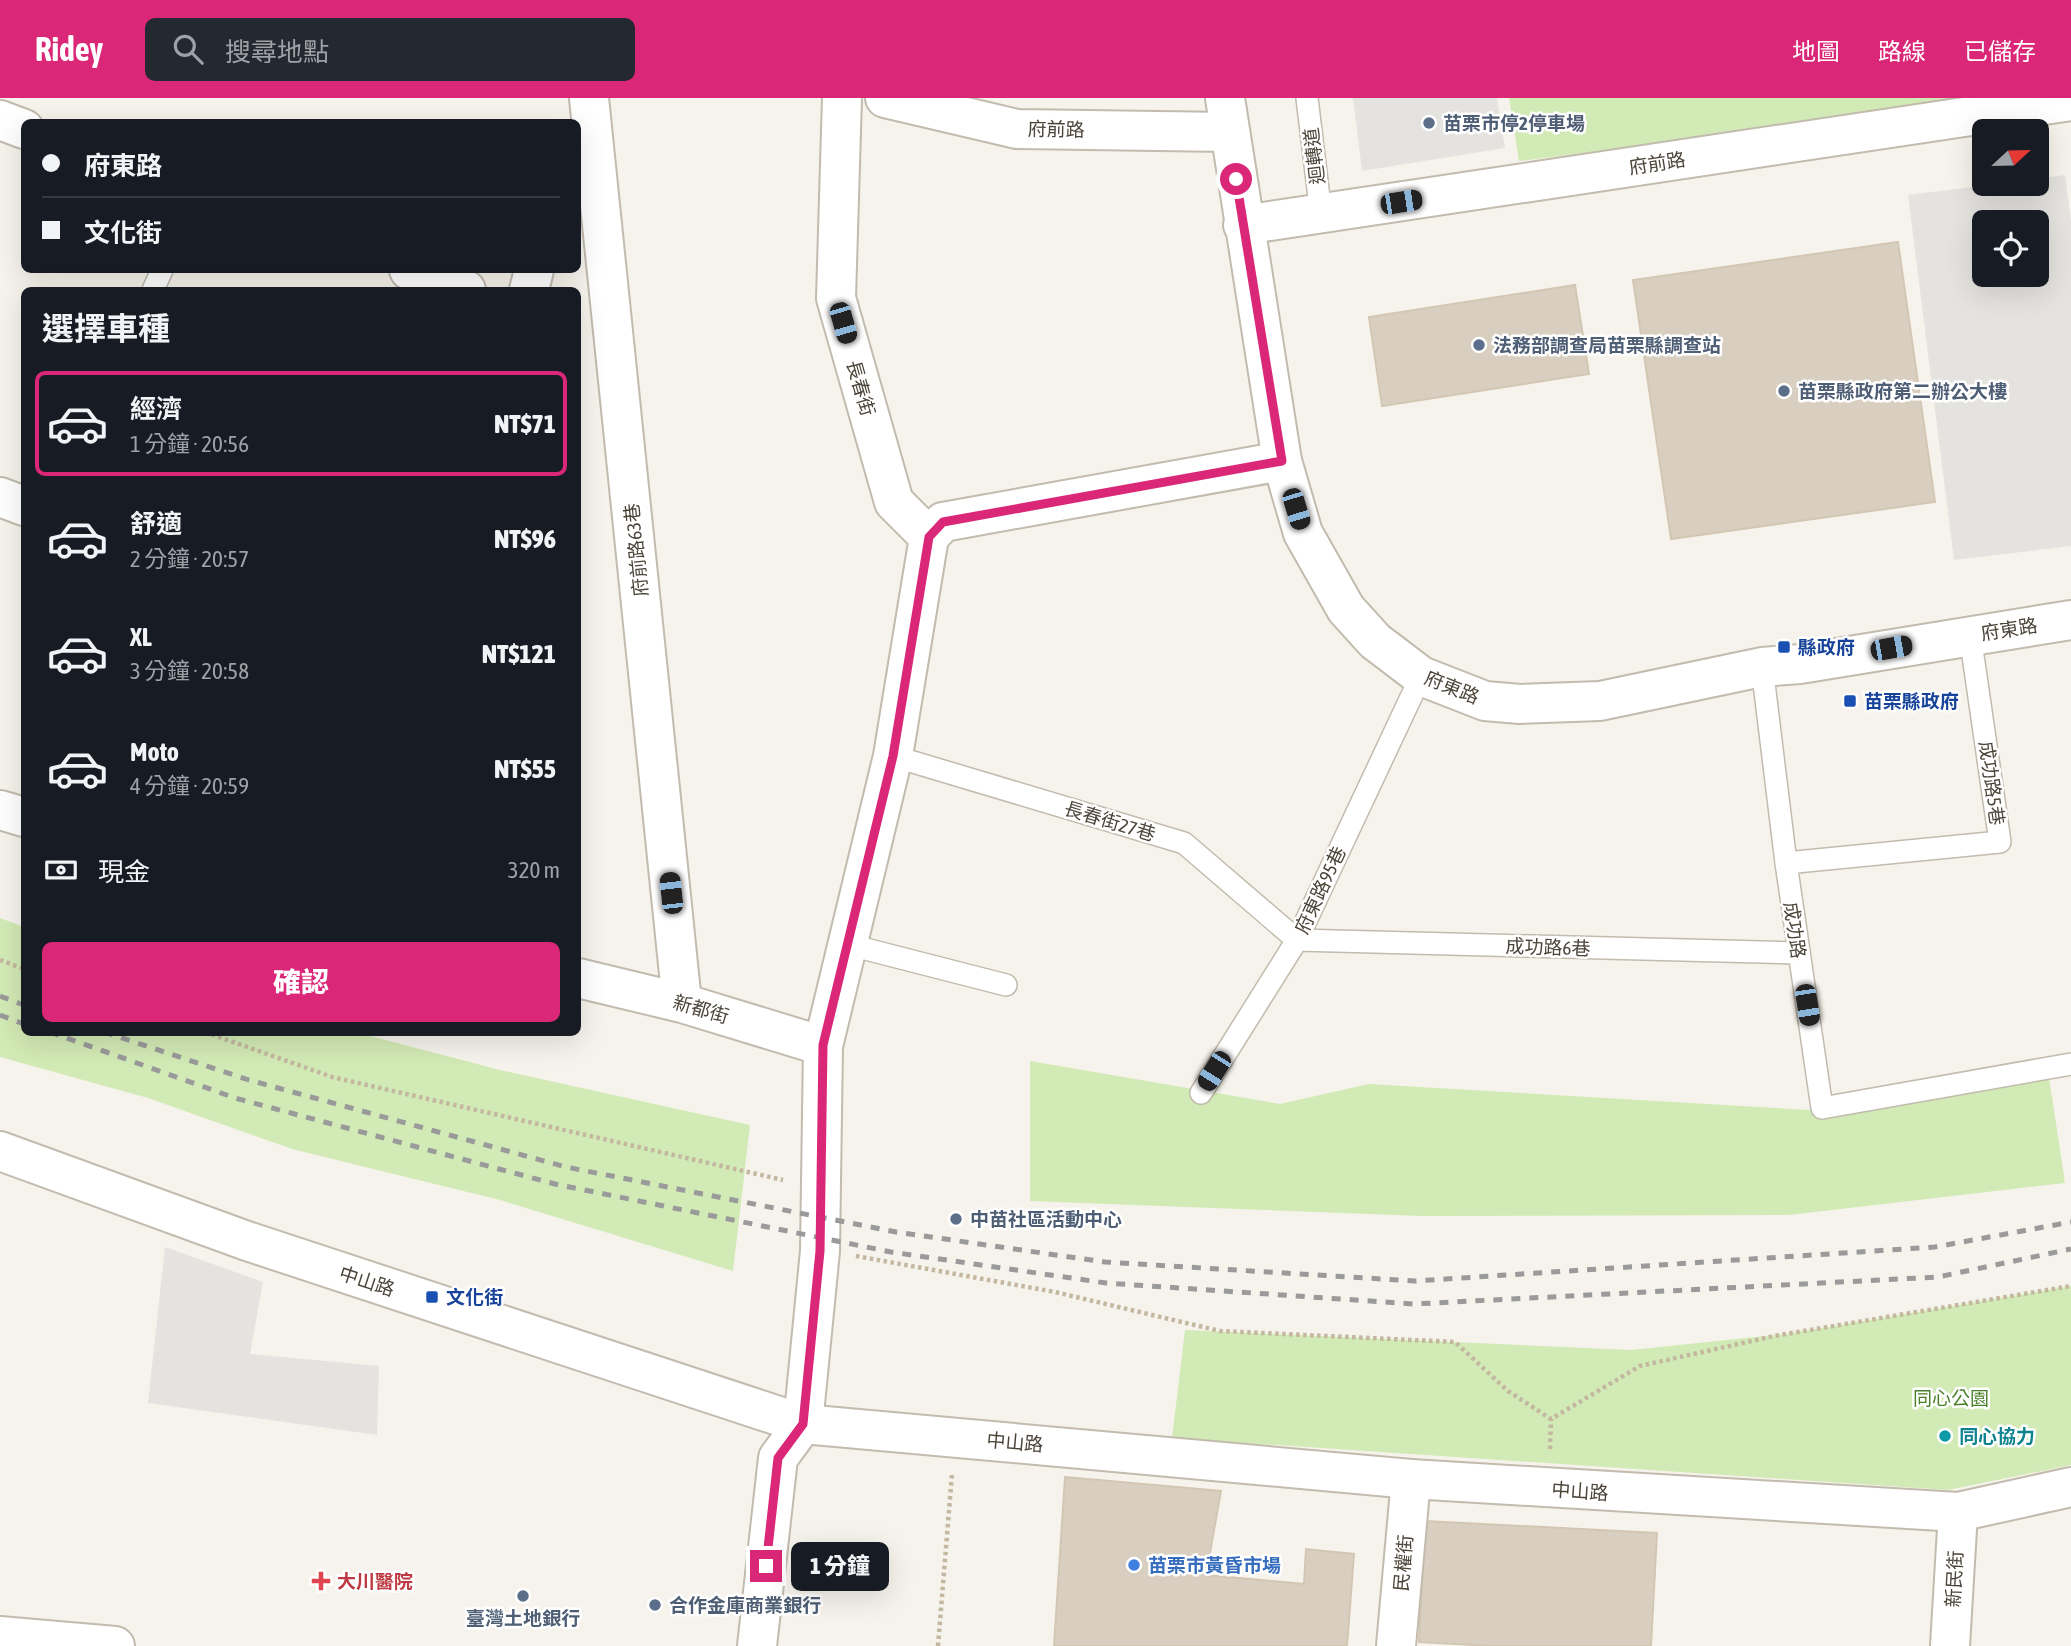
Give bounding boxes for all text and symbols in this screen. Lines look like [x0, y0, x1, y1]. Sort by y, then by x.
search box [145, 18, 635, 81]
text: Ridey [35, 30, 103, 68]
icon: search [169, 30, 207, 68]
text: 搜尋地點 [225, 37, 329, 67]
text: 地圖 [1792, 38, 1840, 65]
text: 路線 [1878, 38, 1926, 65]
text: 已儲存 [1964, 38, 2036, 65]
place label: 苗栗市停2停車場 [1443, 112, 1585, 134]
marker: 苗栗市停2停車場 [1421, 115, 1437, 131]
street label: 府前路 [1027, 118, 1085, 140]
north arrow [1972, 119, 2049, 196]
map controls [1972, 119, 2049, 287]
street label: 迴轉道 [1300, 126, 1328, 186]
street label: 府前路 [1627, 148, 1687, 178]
text: 府東路 [84, 151, 162, 181]
route start [1220, 163, 1252, 195]
car [1379, 188, 1424, 216]
button: locate [1972, 210, 2049, 287]
text: 文化街 [84, 218, 162, 248]
car [828, 300, 859, 346]
text: 選擇車種 [42, 310, 170, 347]
place label: 法務部調查局苗栗縣調查站 [1493, 334, 1721, 356]
marker: 法務部調查局苗栗縣調查站 [1471, 337, 1487, 353]
street label: 長春街 [843, 358, 879, 418]
place label: 苗栗縣政府第二辦公大樓 [1798, 380, 2007, 402]
marker: 苗栗縣政府第二辦公大樓 [1776, 383, 1792, 399]
icon: car [46, 392, 109, 455]
text: 經濟 [130, 394, 182, 424]
text: NT$71 [494, 409, 556, 439]
text: 1 分鐘 · 20:56 [130, 431, 249, 457]
car [1280, 486, 1313, 532]
street label: 府前路63巷 [620, 502, 652, 598]
icon: car [46, 507, 109, 570]
text: 舒適 [130, 509, 182, 539]
text: NT$96 [494, 524, 556, 554]
text: 2 分鐘 · 20:57 [130, 546, 249, 572]
street label: 府東路 [1979, 614, 2039, 644]
icon: car [46, 622, 109, 685]
text: XL [130, 622, 152, 652]
car [1869, 634, 1914, 662]
place label: 縣政府 [1798, 636, 1855, 658]
text: NT$121 [482, 639, 556, 669]
marker: 縣政府 [1776, 639, 1792, 655]
text: 3 分鐘 · 20:58 [130, 658, 249, 684]
street label: 府東路 [1421, 666, 1483, 708]
place label: 苗栗縣政府 [1864, 690, 1959, 712]
marker: 苗栗縣政府 [1842, 693, 1858, 709]
icon: car [46, 737, 109, 800]
text: Moto [130, 737, 179, 767]
street label: 成功路5巷 [1975, 739, 2009, 827]
text: NT$55 [494, 754, 556, 784]
text: 4 分鐘 · 20:59 [130, 773, 249, 799]
street label: 長春街27巷 [1062, 797, 1158, 845]
street label: 府東路95巷 [1290, 843, 1350, 937]
icon: cash [42, 851, 80, 889]
text: 現金 [98, 857, 150, 887]
text: 320 m [508, 857, 560, 883]
car [659, 871, 684, 915]
street label: 成功路 [1780, 900, 1810, 960]
street label: 成功路6巷 [1505, 935, 1591, 959]
button: 確認 [42, 942, 560, 1022]
car [1794, 983, 1821, 1027]
street label: 新都街 [671, 991, 731, 1027]
car [1194, 1048, 1235, 1094]
place label: 中苗社區活動中心 [970, 1208, 1122, 1230]
marker: 中苗社區活動中心 [948, 1211, 964, 1227]
street label: 中山路 [336, 1262, 398, 1300]
place label: 文化街 [446, 1286, 503, 1308]
marker: 文化街 [424, 1289, 440, 1305]
park label: 同心公園 [1913, 1387, 1989, 1409]
place label: 同心協力 [1959, 1425, 2035, 1447]
marker: 同心協力 [1937, 1428, 1953, 1444]
street label: 中山路 [986, 1429, 1044, 1455]
street label: 中山路 [1551, 1478, 1609, 1504]
street label: 民權街 [1390, 1534, 1416, 1592]
callout: 1 分鐘 [790, 1542, 888, 1590]
route end [750, 1550, 782, 1582]
street label: 新民街 [1942, 1550, 1966, 1608]
text: 1 分鐘 [810, 1553, 870, 1579]
place label: 苗栗市黃昏市場 [1148, 1554, 1281, 1576]
marker: 苗栗市黃昏市場 [1126, 1557, 1142, 1573]
place label: 大川醫院 [337, 1570, 413, 1592]
marker: 大川醫院 [311, 1571, 331, 1591]
marker: 臺灣土地銀行 [515, 1588, 531, 1604]
place label: 合作金庫商業銀行 [669, 1594, 821, 1616]
marker: 合作金庫商業銀行 [647, 1597, 663, 1613]
place label: 臺灣土地銀行 [466, 1607, 580, 1629]

